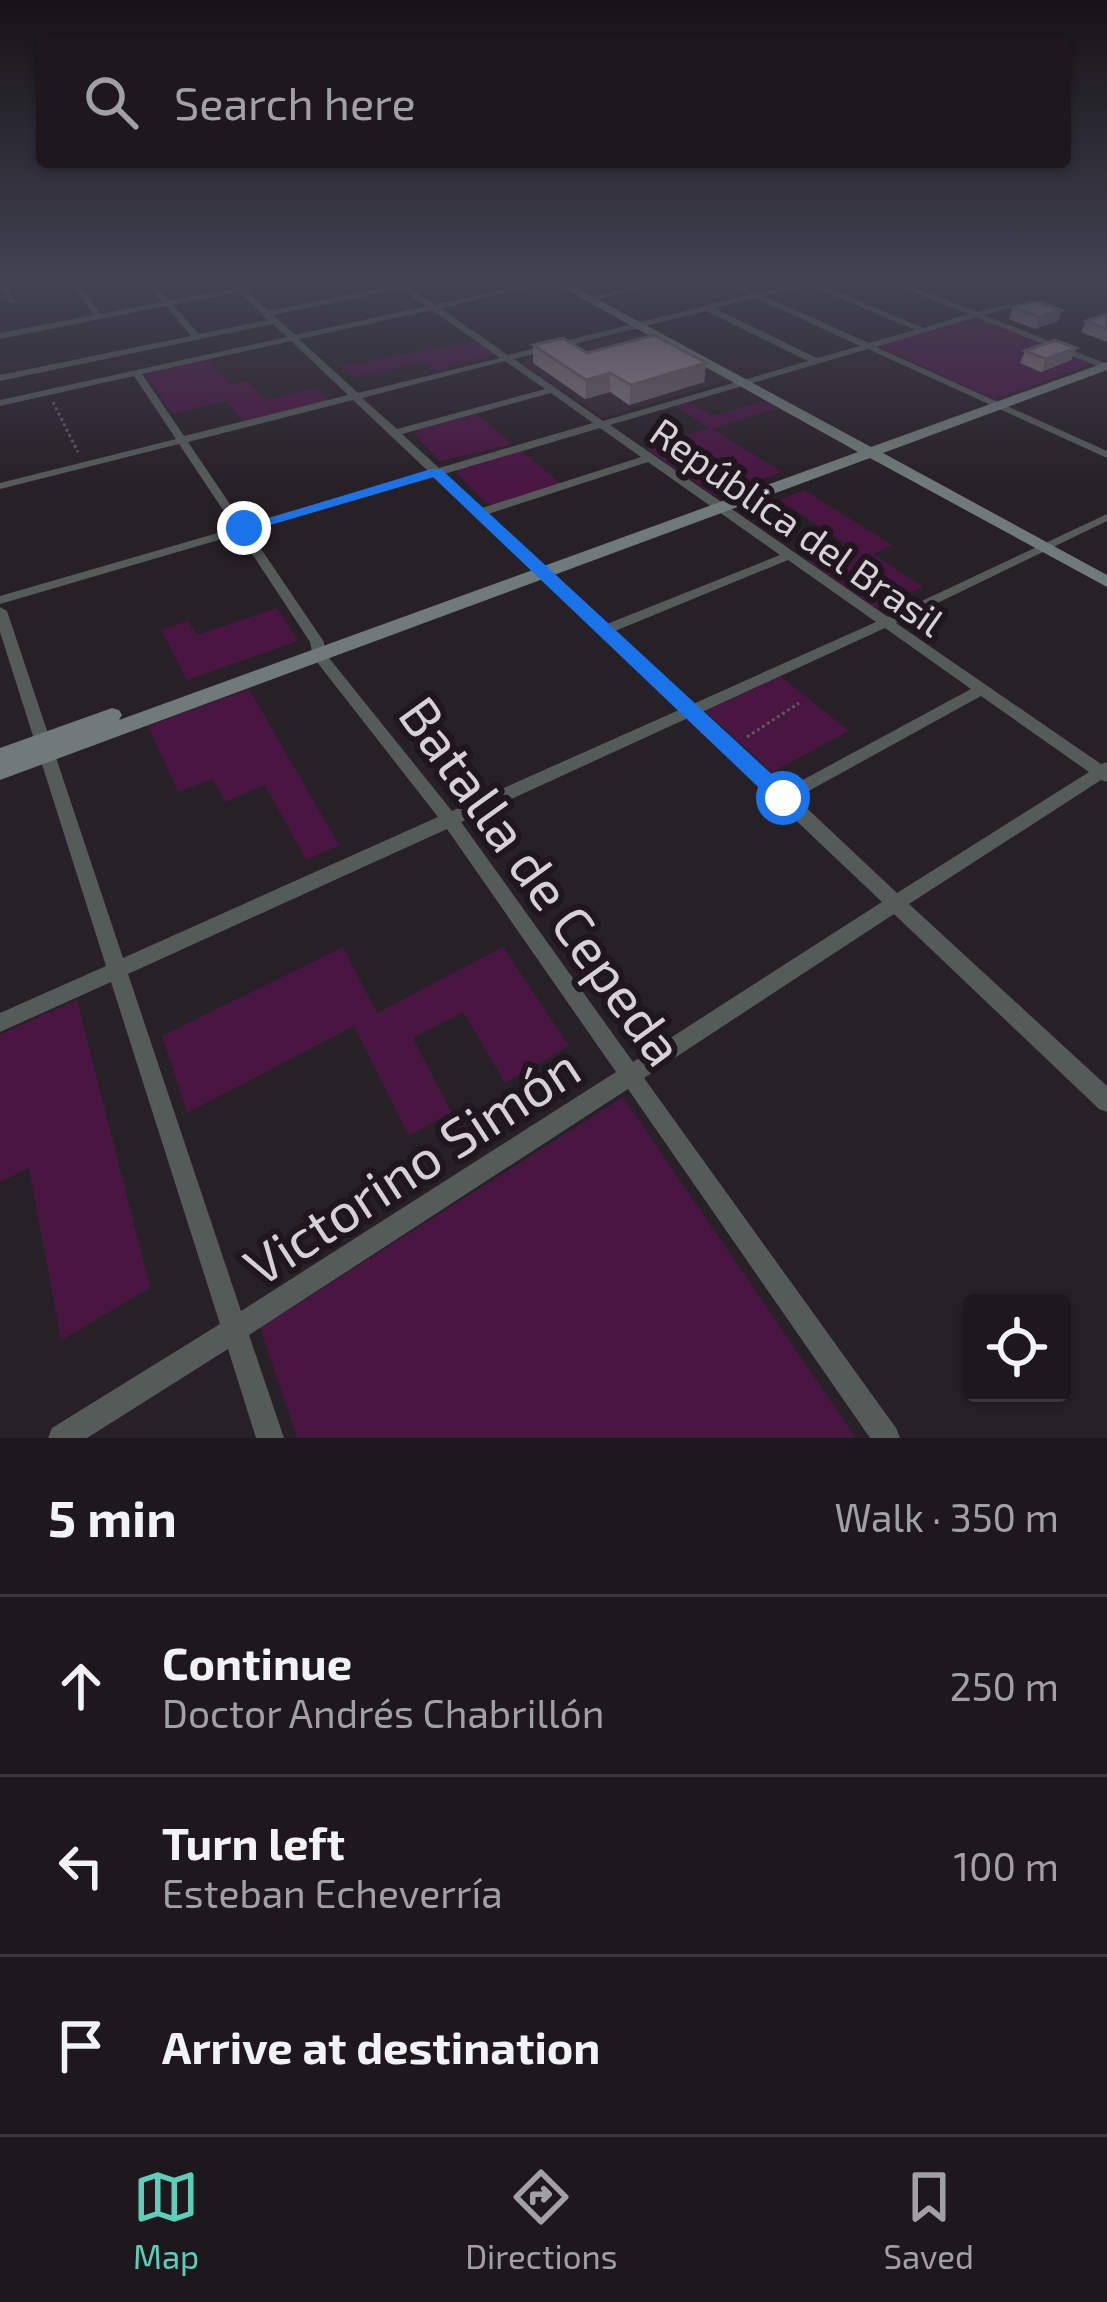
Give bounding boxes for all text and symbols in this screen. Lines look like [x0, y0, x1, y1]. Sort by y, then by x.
search box [36, 36, 1071, 168]
icon: search [78, 69, 144, 135]
text: Search here [174, 75, 416, 129]
street label: República del Brasil [642, 407, 954, 645]
route end [217, 501, 271, 555]
street label: Batalla de Cepeda [387, 683, 699, 1077]
route start [756, 771, 810, 825]
street label: Victorino Simón [231, 1033, 591, 1297]
map controls [963, 1294, 1071, 1402]
button: locate [963, 1294, 1071, 1402]
text: 5 min [48, 1486, 177, 1547]
text: Walk · 350 m [834, 1493, 1059, 1540]
text: Continue [162, 1635, 352, 1689]
icon: ahead [48, 1653, 114, 1719]
text: 250 m [950, 1662, 1059, 1709]
text: Doctor Andrés Chabrillón [162, 1689, 604, 1736]
text: Turn left [162, 1815, 345, 1869]
icon: left [48, 1833, 114, 1899]
text: 100 m [954, 1842, 1059, 1889]
text: Esteban Echeverría [162, 1869, 503, 1916]
icon: arrive [48, 2013, 114, 2079]
text: Arrive at destination [162, 2019, 600, 2073]
tab: Map [133, 2164, 199, 2276]
tab: Directions [465, 2164, 617, 2276]
tab: Saved [883, 2164, 974, 2276]

